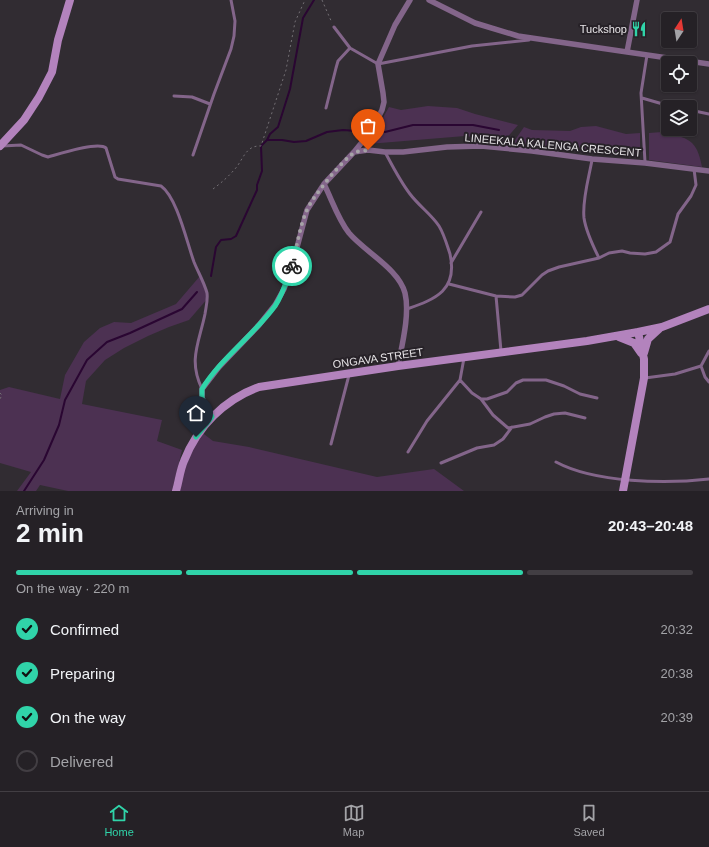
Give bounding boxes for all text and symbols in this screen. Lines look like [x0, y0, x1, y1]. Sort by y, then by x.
north arrow [661, 12, 697, 48]
map controls [661, 12, 697, 136]
restaurant icon: Tuckshop [630, 20, 648, 38]
place label: Tuckshop [580, 23, 627, 35]
button: locate [661, 56, 697, 92]
button: layers [661, 100, 697, 136]
pin [351, 109, 385, 150]
icon: bag [357, 115, 379, 137]
street label: LINEEKALA KALENGA CRESCENT [464, 131, 642, 159]
courier [272, 246, 312, 286]
icon: bike [281, 255, 303, 277]
street label: ONGAVA STREET [332, 346, 424, 370]
pin [179, 396, 213, 437]
icon: home [185, 402, 207, 424]
text: Arriving in [16, 503, 74, 518]
text: 20:43–20:48 [608, 517, 693, 534]
text: 2 min [16, 518, 84, 548]
text: On the way · 220 m [16, 581, 129, 596]
icon: check [16, 618, 38, 640]
text: Confirmed [50, 621, 119, 638]
text: 20:32 [660, 622, 693, 637]
icon: check [16, 662, 38, 684]
text: Preparing [50, 665, 115, 682]
text: 20:38 [660, 666, 693, 681]
icon: check [16, 706, 38, 728]
text: On the way [50, 709, 126, 726]
text: 20:39 [660, 710, 693, 725]
text: Delivered [50, 753, 113, 770]
tab: Home [104, 802, 134, 838]
tab: Map [343, 802, 365, 838]
tab: Saved [573, 802, 605, 838]

